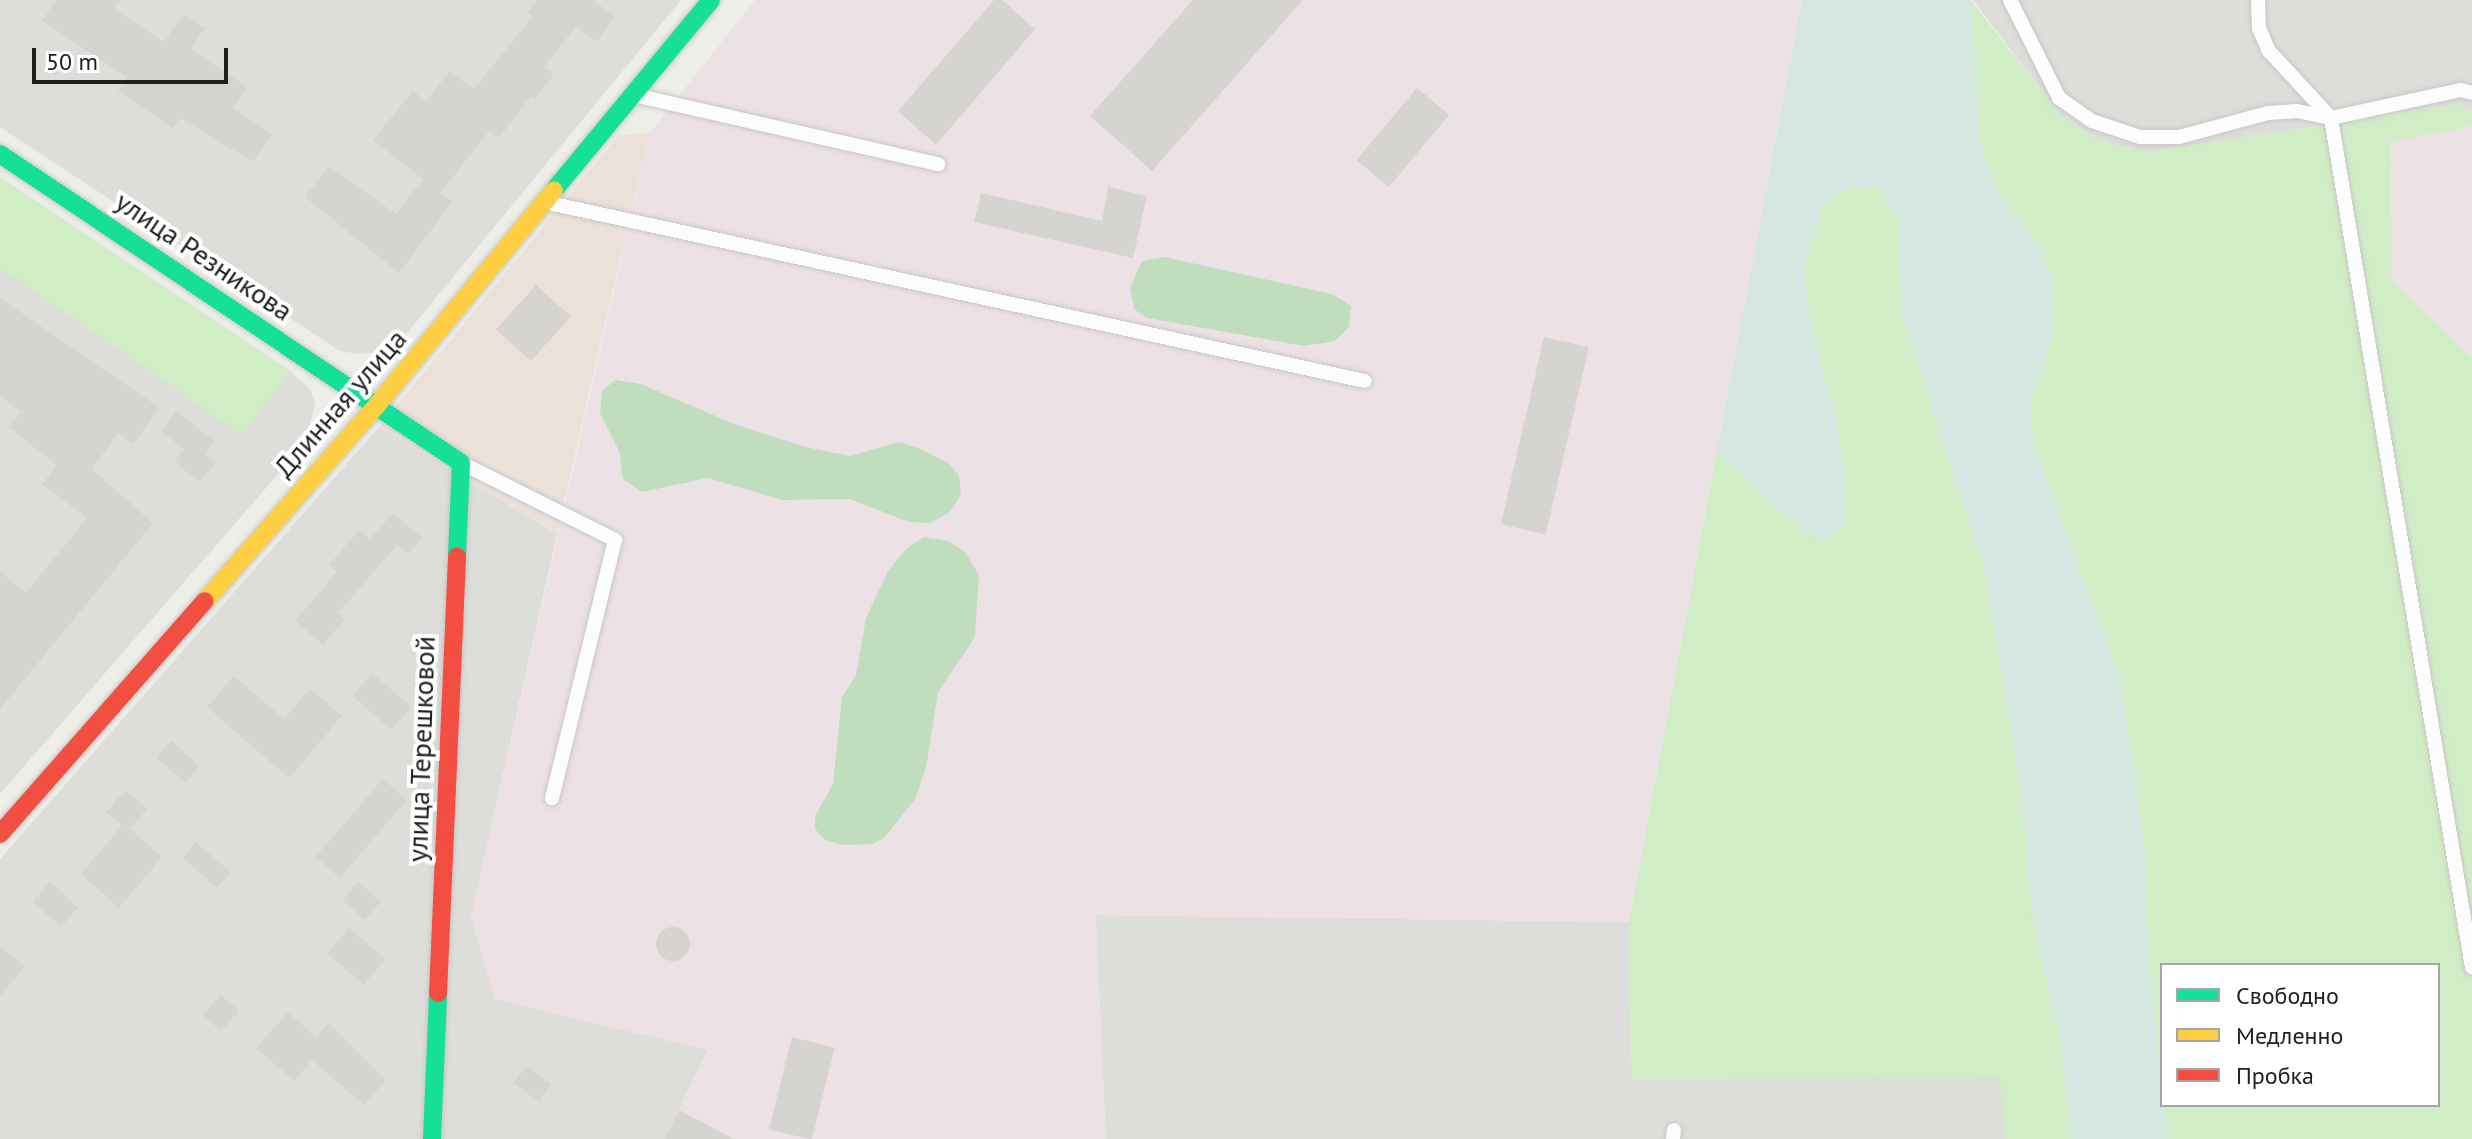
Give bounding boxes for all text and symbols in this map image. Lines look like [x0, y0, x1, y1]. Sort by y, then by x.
scale bar [36, 32, 232, 82]
text: 50 m [46, 46, 98, 77]
street label: улица Резникова [109, 184, 299, 328]
street label: Длинная улица [267, 322, 413, 484]
street label: улица Терешковой [400, 635, 442, 863]
legend [2160, 963, 2440, 1107]
text: Свободно [2236, 980, 2339, 1011]
text: Медленно [2236, 1020, 2343, 1051]
text: Пробка [2236, 1060, 2314, 1091]

